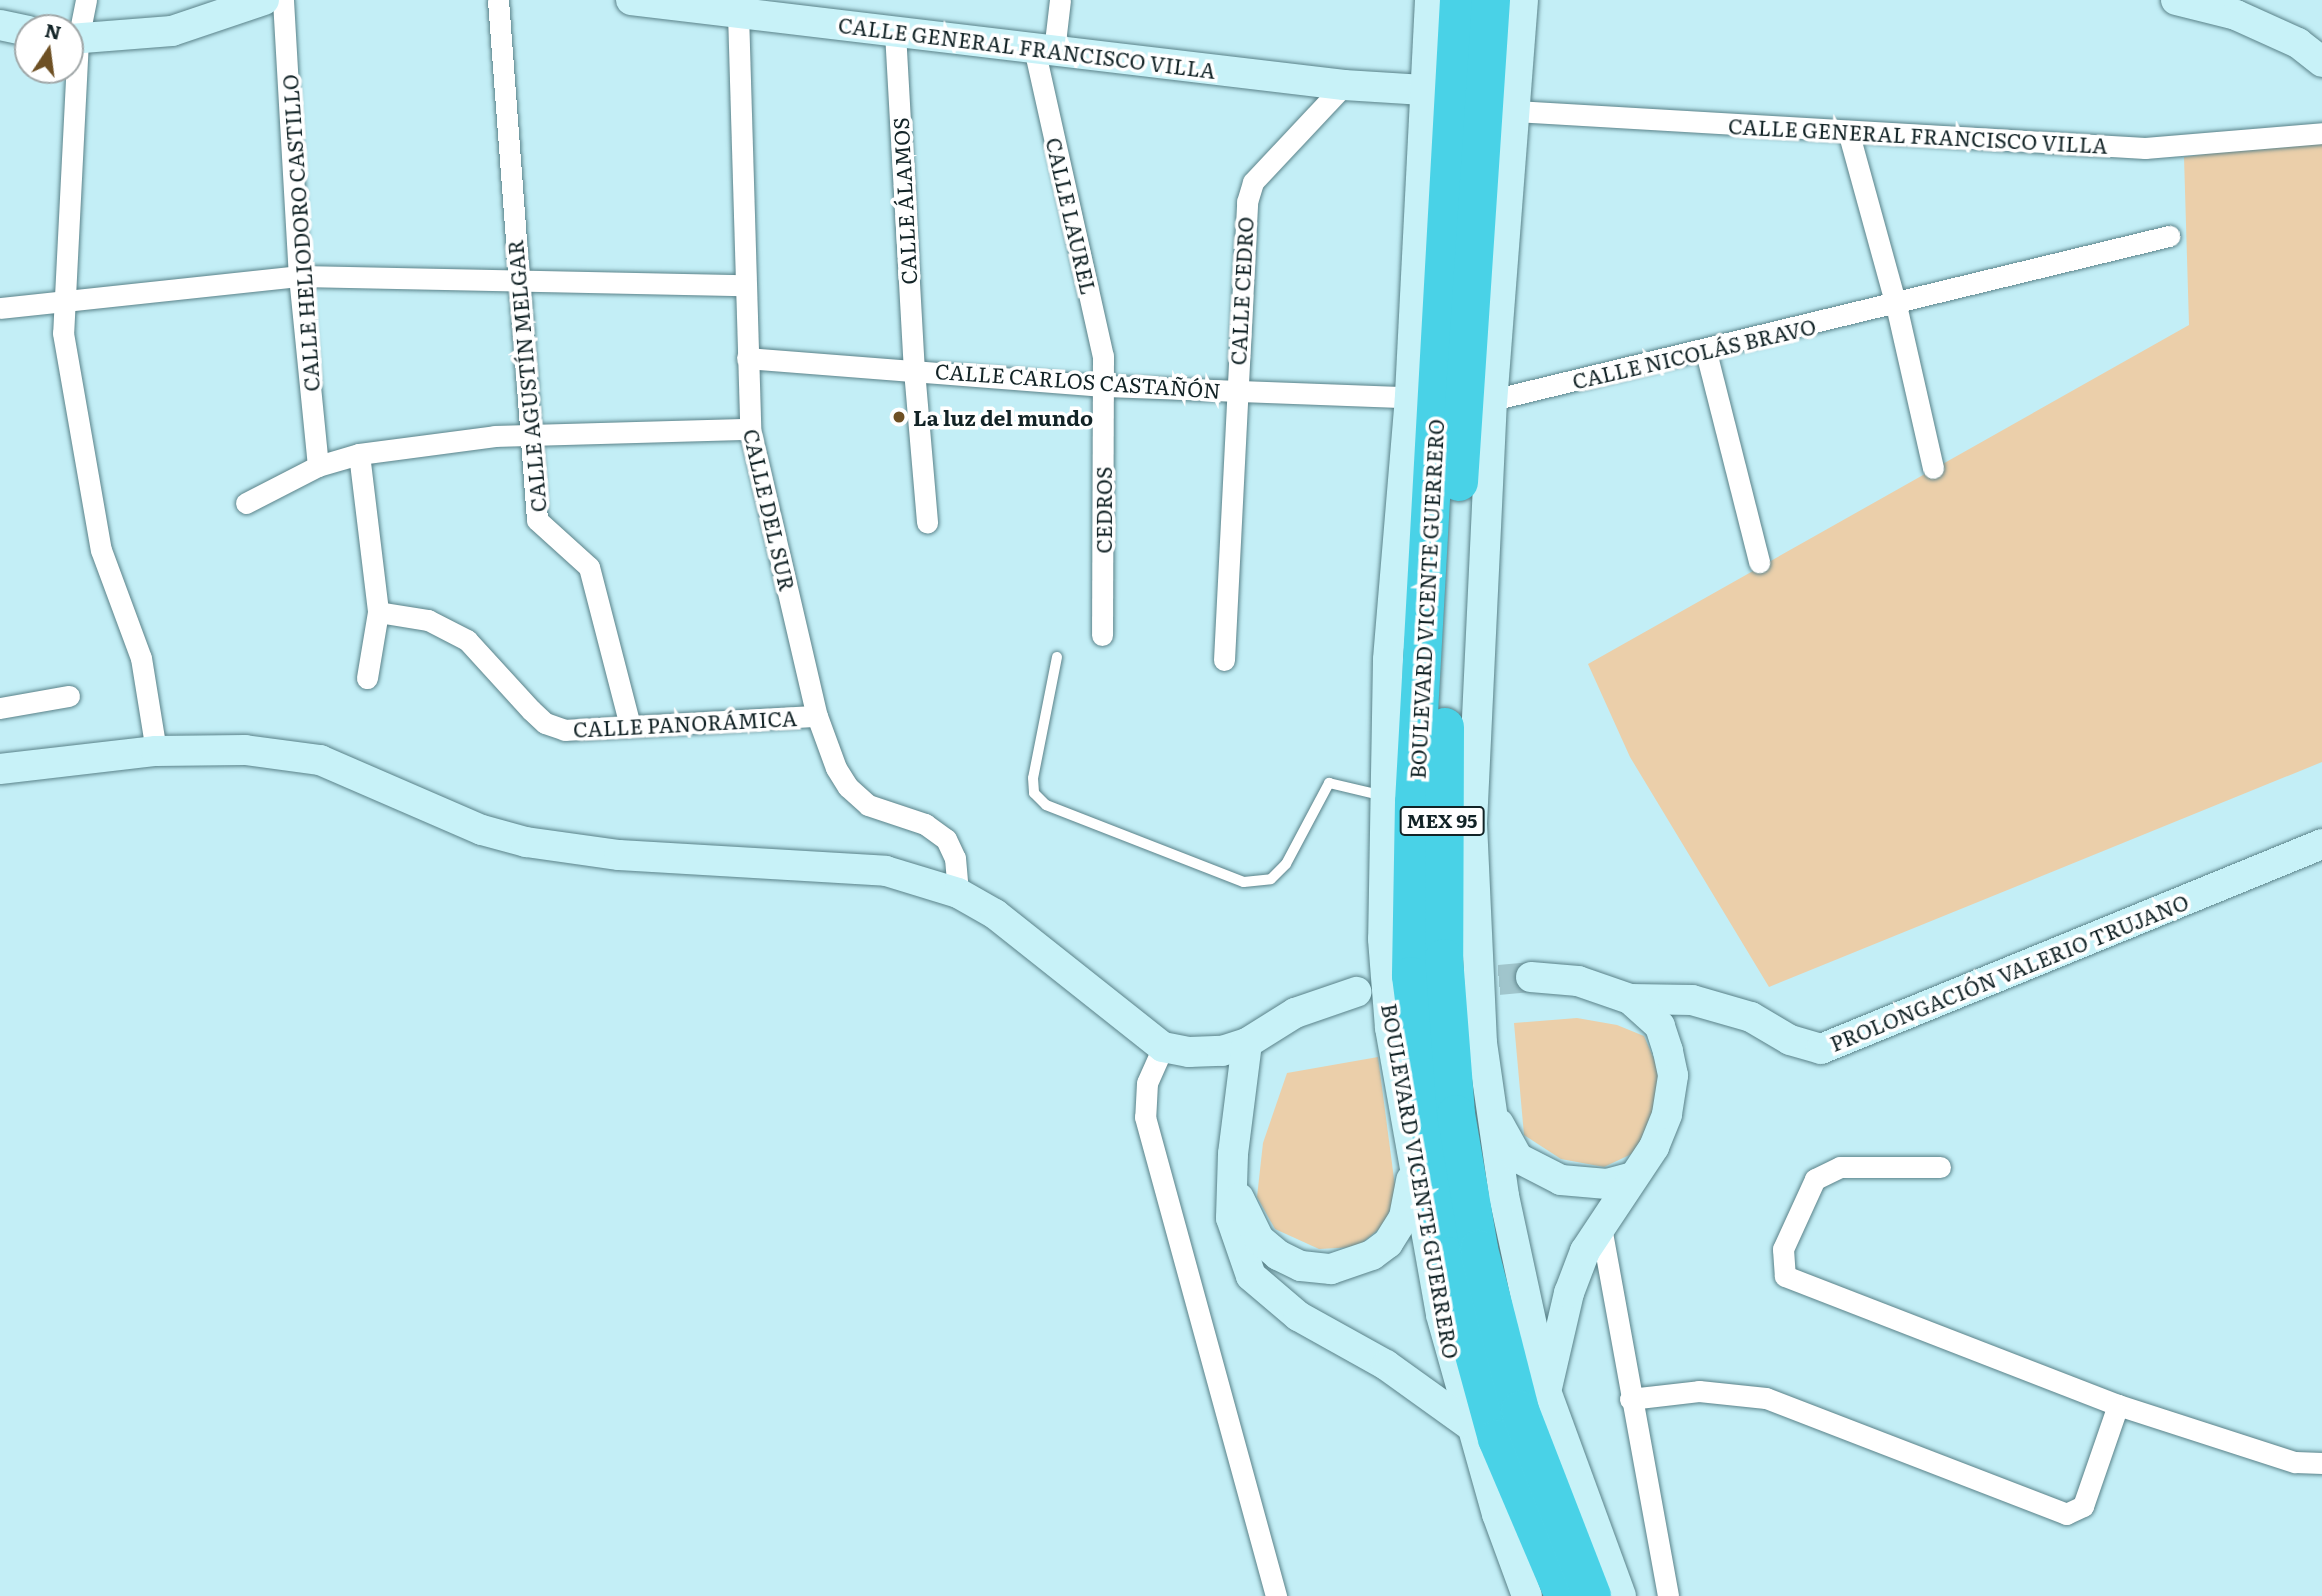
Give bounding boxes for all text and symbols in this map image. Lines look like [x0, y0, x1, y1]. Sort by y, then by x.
street label: CALLE GENERAL FRANCISCO VILLA [837, 11, 1217, 83]
north arrow [14, 14, 84, 84]
text: N [42, 15, 64, 46]
street label: CALLE HELIODORO CASTILLO [276, 74, 324, 392]
street label: CALLE GENERAL FRANCISCO VILLA [1728, 112, 2108, 158]
street label: CALLE ÁLAMOS [887, 117, 921, 285]
street label: CALLE LAUREL [1042, 135, 1102, 297]
street label: CALLE CEDRO [1225, 216, 1257, 366]
street label: CALLE AGUSTÍN MELGAR [502, 239, 550, 513]
street label: CALLE NICOLÁS BRAVO [1570, 313, 1818, 393]
street label: CALLE CARLOS CASTAÑÓN [934, 357, 1222, 403]
place label: La luz del mundo [913, 404, 1093, 430]
marker: La luz del mundo [891, 409, 907, 425]
street label: BOULEVARD VICENTE GUERRERO [1404, 418, 1448, 780]
street label: CALLE DEL SUR [739, 426, 801, 594]
street label: CEDROS [1090, 466, 1116, 554]
street label: CALLE PANORÁMICA [572, 705, 798, 741]
road number: MEX 95 [1398, 806, 1486, 836]
street label: PROLONGACIÓN VALERIO TRUJANO [1826, 888, 2192, 1056]
street label: BOULEVARD VICENTE GUERRERO [1377, 1001, 1465, 1361]

